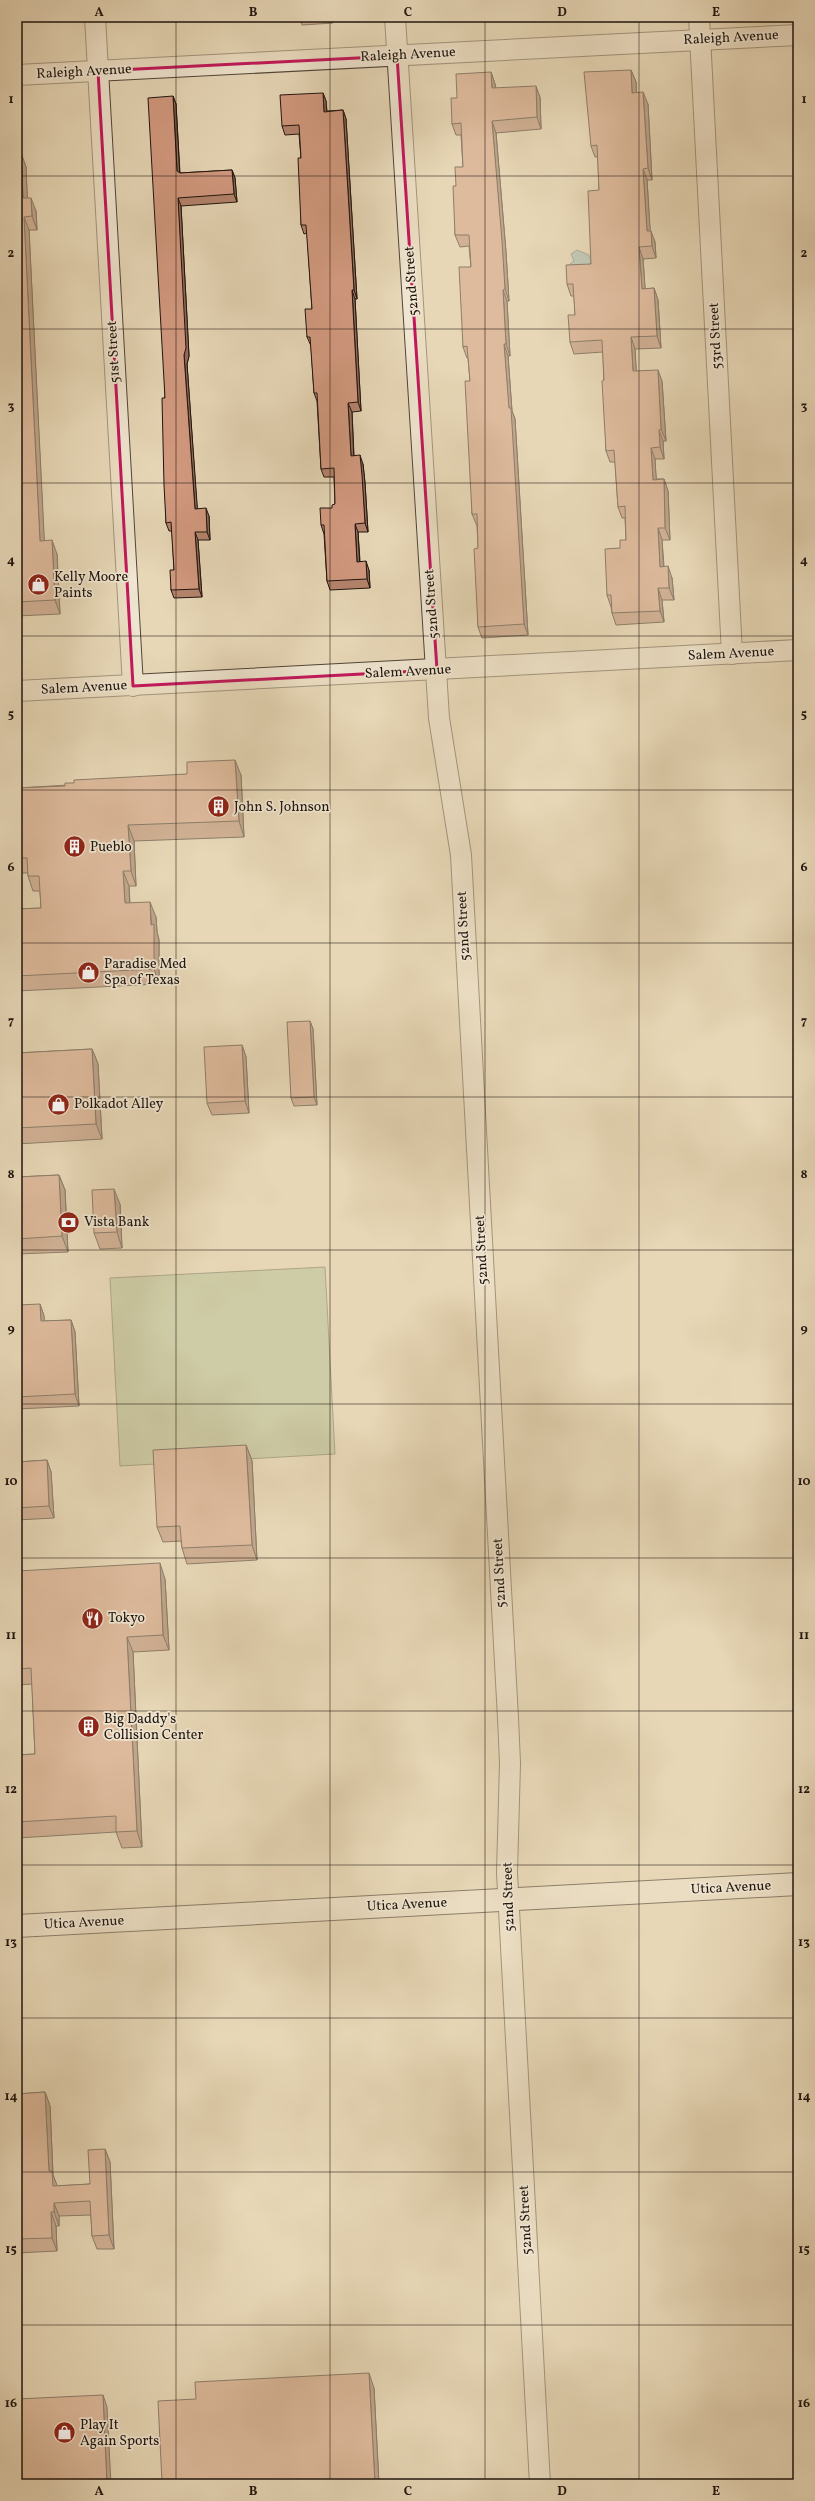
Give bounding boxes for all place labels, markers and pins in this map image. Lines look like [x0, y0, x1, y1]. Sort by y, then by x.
place label: Kelly Moore Paints [54, 568, 128, 603]
shop icon: Kelly Moore Paints [25, 572, 51, 598]
building icon: John S. Johnson [205, 794, 231, 820]
place label: John S. Johnson [234, 798, 330, 817]
building icon: Pueblo [62, 834, 88, 860]
place label: Pueblo [90, 838, 132, 857]
place label: Paradise Med Spa of Texas [104, 955, 187, 990]
shop icon: Paradise Med Spa of Texas [75, 959, 101, 985]
shop icon: Polkadot Alley [46, 1091, 72, 1117]
place label: Polkadot Alley [74, 1095, 164, 1114]
bank icon: Vista Bank [56, 1209, 82, 1235]
place label: Vista Bank [84, 1213, 150, 1232]
restaurant icon: Tokyo [79, 1605, 105, 1631]
place label: Tokyo [108, 1609, 145, 1628]
place label: Big Daddy's Collision Center [104, 1710, 203, 1745]
building icon: Big Daddy's Collision Center [75, 1714, 101, 1740]
place label: Play It Again Sports [80, 2416, 159, 2451]
shop icon: Play It Again Sports [51, 2420, 77, 2446]

